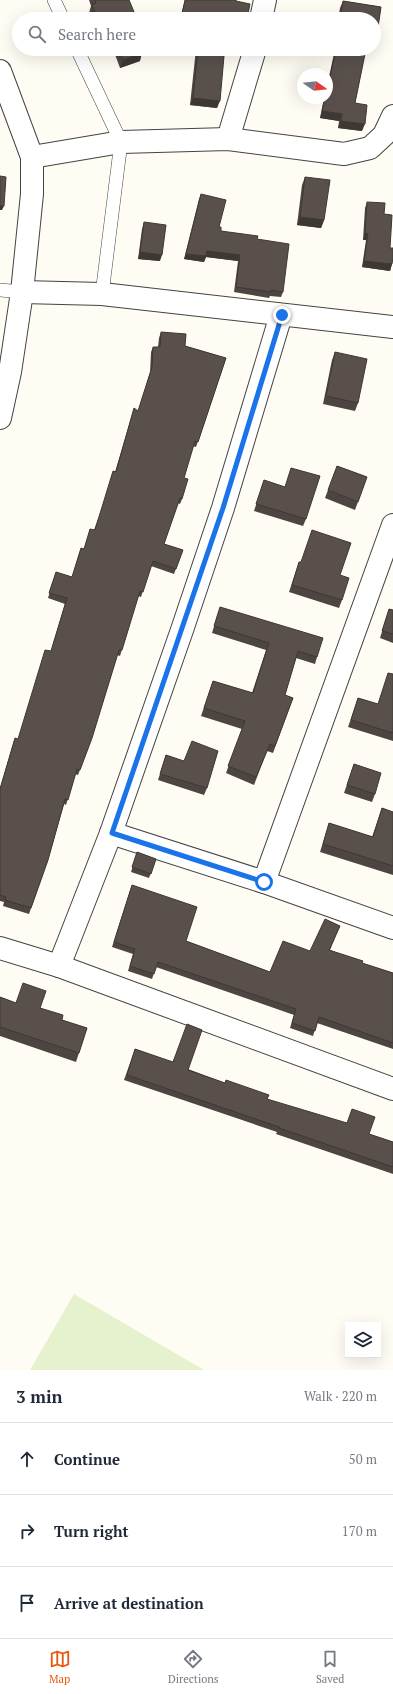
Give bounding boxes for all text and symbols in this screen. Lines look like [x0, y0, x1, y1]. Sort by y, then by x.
search box [12, 12, 381, 56]
icon: search [26, 23, 48, 45]
text: Search here [58, 24, 136, 44]
north arrow [297, 68, 333, 104]
route end [273, 306, 291, 324]
route start [255, 873, 273, 891]
map controls [345, 1322, 381, 1358]
button: layers [345, 1322, 381, 1358]
text: 3 min [16, 1385, 63, 1408]
text: Walk · 220 m [304, 1387, 377, 1405]
icon: ahead [16, 1448, 38, 1470]
text: Continue [54, 1449, 120, 1469]
text: 50 m [349, 1450, 377, 1468]
icon: right [16, 1520, 38, 1542]
text: Turn right [54, 1521, 129, 1541]
text: 170 m [342, 1522, 377, 1540]
icon: arrive [16, 1592, 38, 1614]
text: Arrive at destination [54, 1593, 204, 1613]
tab: Map [49, 1648, 71, 1686]
tab: Directions [168, 1648, 219, 1686]
tab: Saved [316, 1648, 344, 1686]

